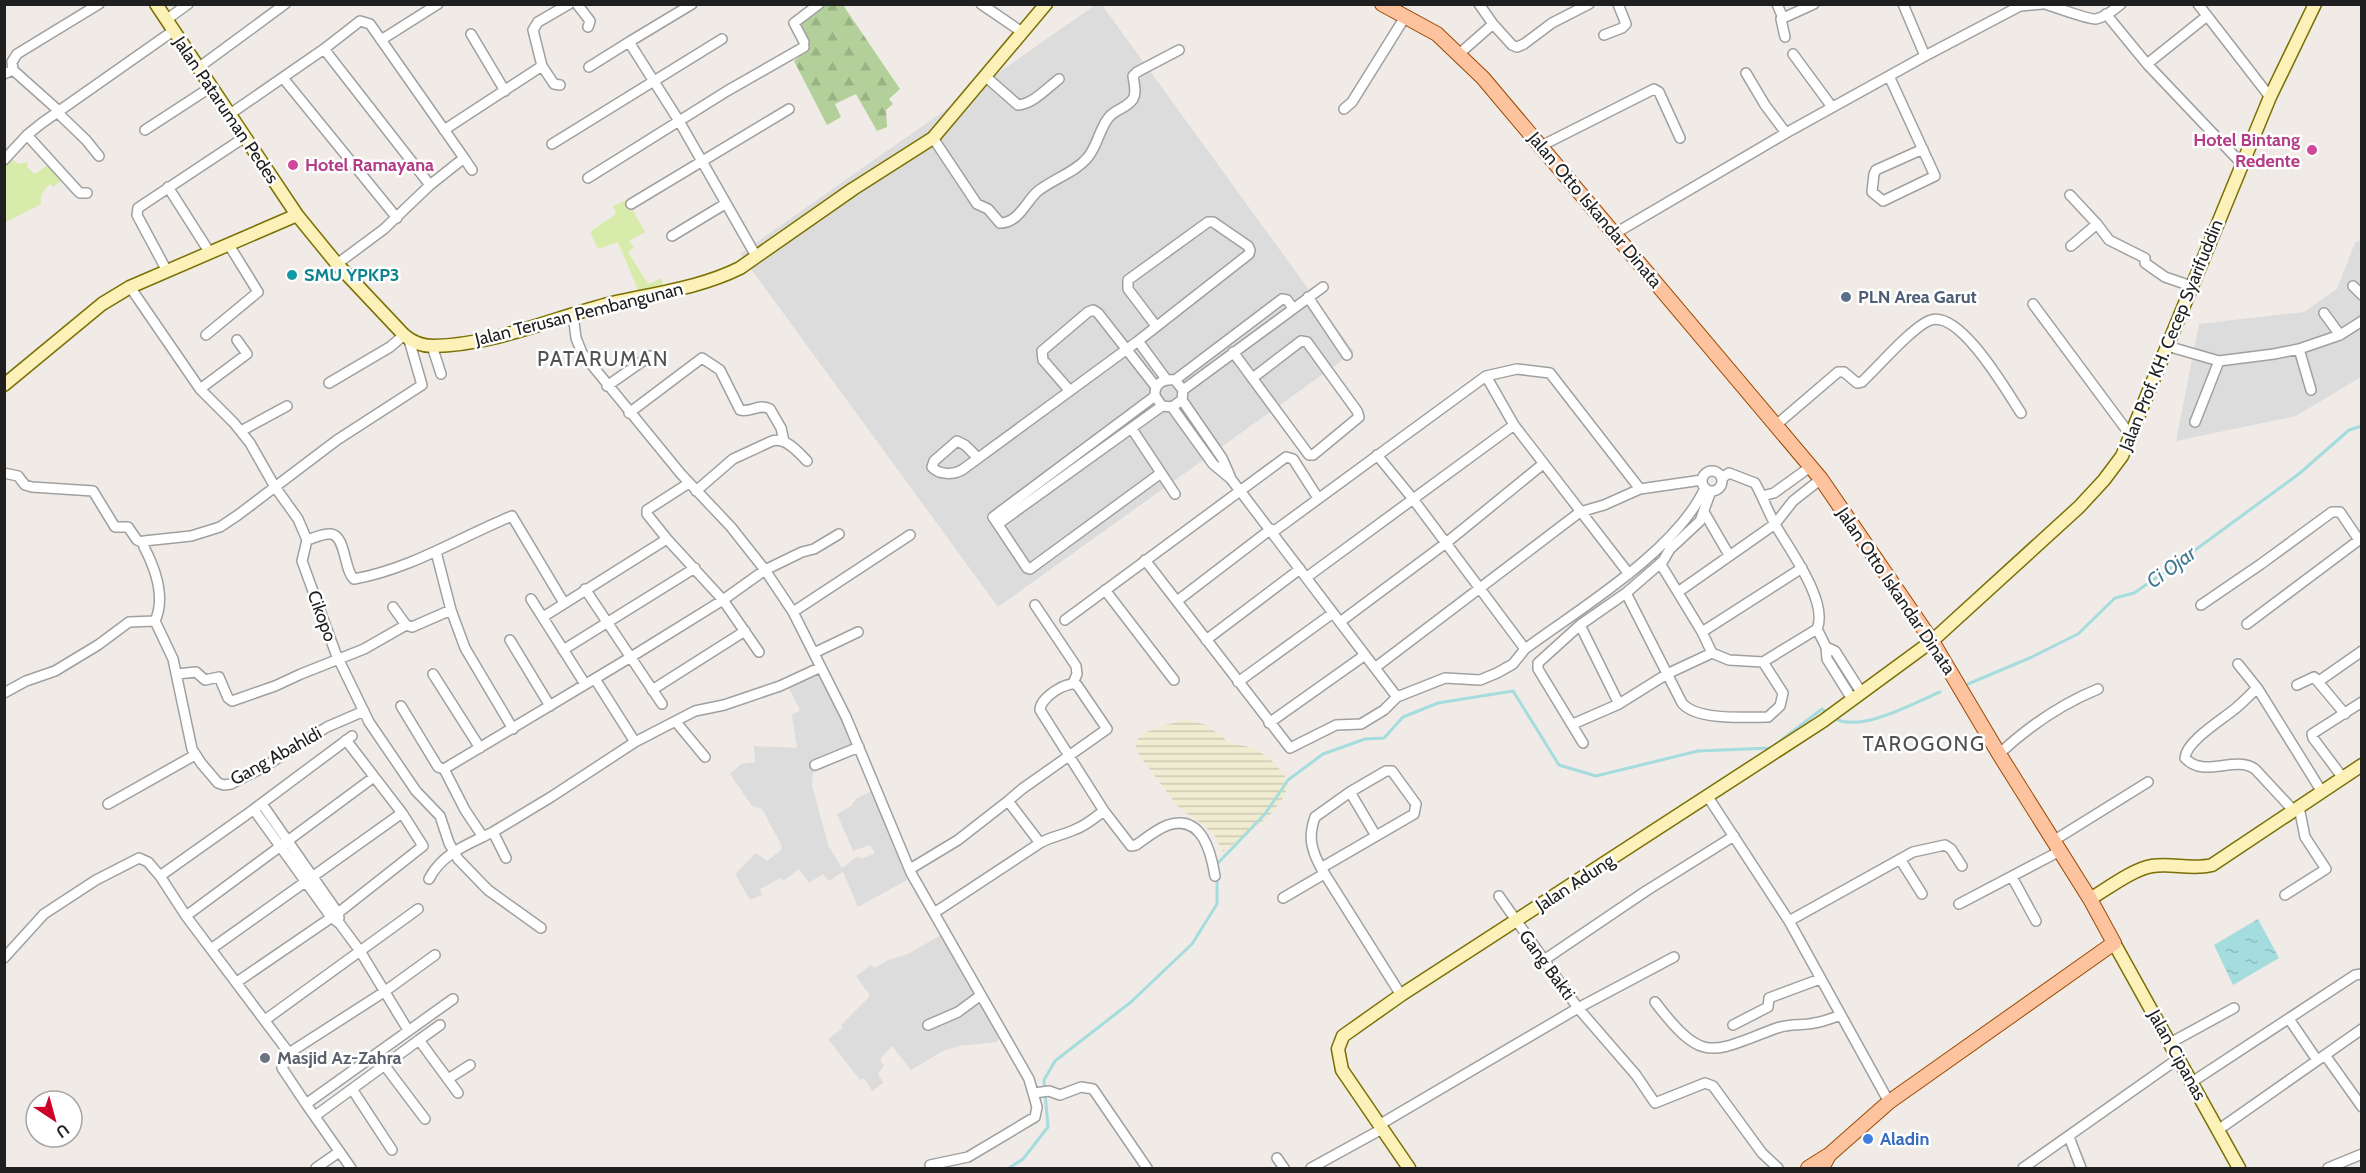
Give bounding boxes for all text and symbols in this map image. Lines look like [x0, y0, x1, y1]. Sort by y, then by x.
street label: Jalan Pataruman Pedes [168, 31, 283, 188]
street label: Jalan Otto Iskandar Dinata [1523, 127, 1667, 293]
place label: Hotel Bintang Redente [2193, 129, 2300, 172]
marker: Hotel Bintang Redente [2305, 143, 2319, 157]
place label: Hotel Ramayana [305, 154, 434, 176]
marker: Hotel Ramayana [286, 158, 300, 172]
street label: Jalan Prof. KH. Cecep Syarifuddin [2114, 216, 2228, 455]
place label: SMU YPKP3 [304, 264, 400, 286]
marker: SMU YPKP3 [285, 268, 299, 282]
street label: Jalan Terusan Pembangunan [472, 277, 685, 351]
place label: PLN Area Garut [1858, 286, 1977, 308]
marker: PLN Area Garut [1839, 290, 1853, 304]
district label: PATARUMAN [537, 346, 669, 371]
street label: Jalan Otto Iskandar Dinata [1831, 502, 1960, 679]
water label: Ci Ojar [2142, 540, 2201, 593]
street label: Cikopo [303, 587, 341, 645]
street label: Gang Abahldi [226, 722, 326, 790]
district label: TAROGONG [1862, 731, 1986, 756]
street label: Jalan Adung [1531, 849, 1619, 917]
street label: Gang Bakti [1514, 926, 1580, 1004]
street label: Jalan Cipanas [2143, 1005, 2211, 1104]
place label: Masjid Az-Zahra [277, 1047, 402, 1069]
marker: Masjid Az-Zahra [258, 1051, 272, 1065]
north arrow [24, 1089, 84, 1149]
text: U [52, 1120, 73, 1142]
place label: Aladin [1880, 1128, 1929, 1150]
marker: Aladin [1861, 1132, 1875, 1146]

